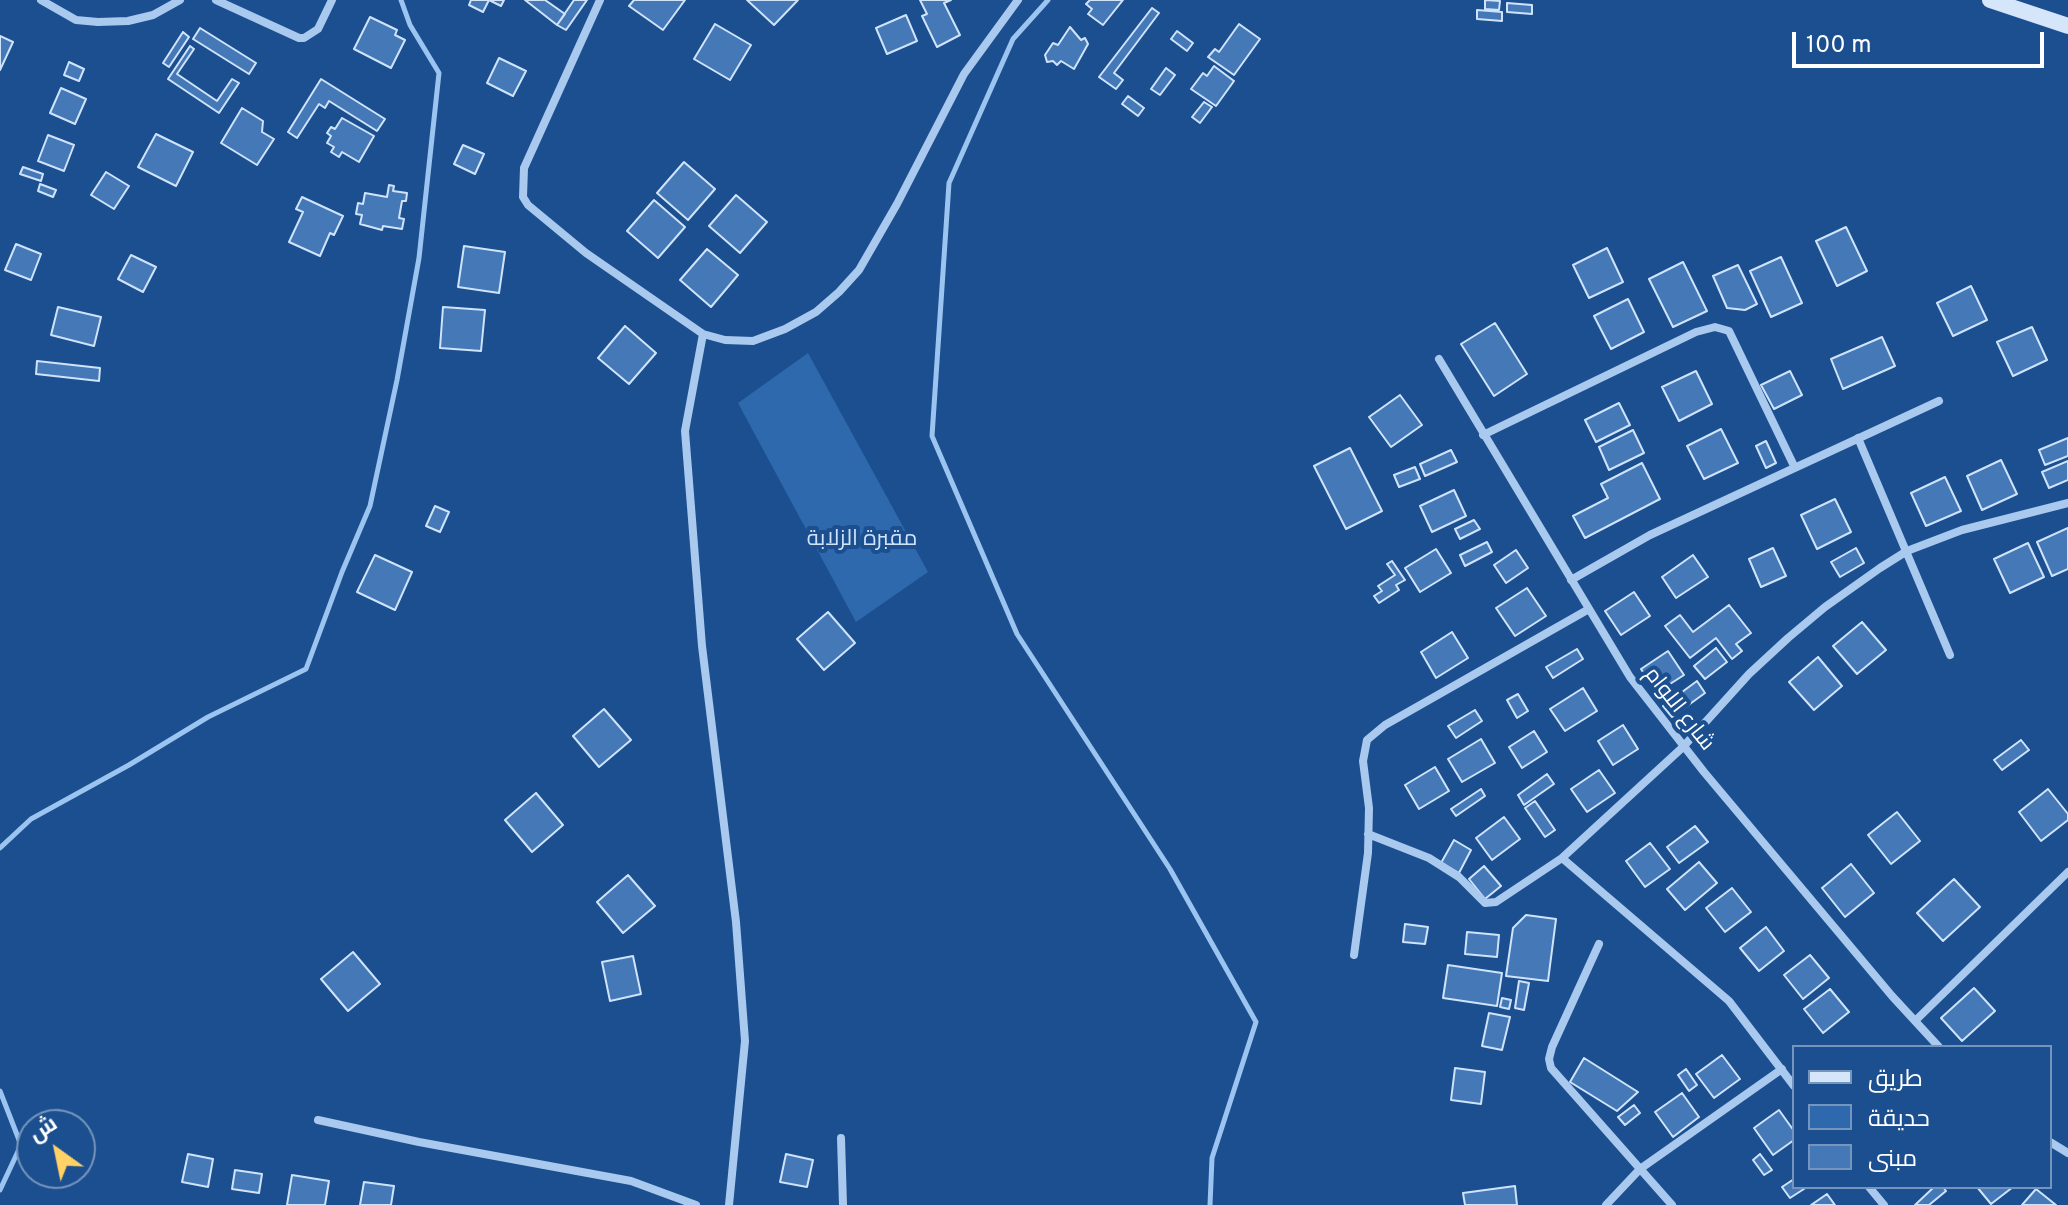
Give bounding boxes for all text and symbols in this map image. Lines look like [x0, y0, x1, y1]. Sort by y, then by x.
scale bar [1796, 16, 2048, 66]
text: 100 m [1806, 31, 1872, 61]
park label: مقبرة الزلابة [807, 528, 917, 554]
street label: شارع اللوام [1637, 663, 1719, 757]
legend [1792, 1045, 2052, 1189]
text: طريق [1868, 1065, 1923, 1095]
text: حديقة [1868, 1105, 1930, 1135]
north arrow [16, 1109, 96, 1189]
text: ش [25, 1111, 63, 1149]
text: مبنى [1868, 1145, 1917, 1175]

